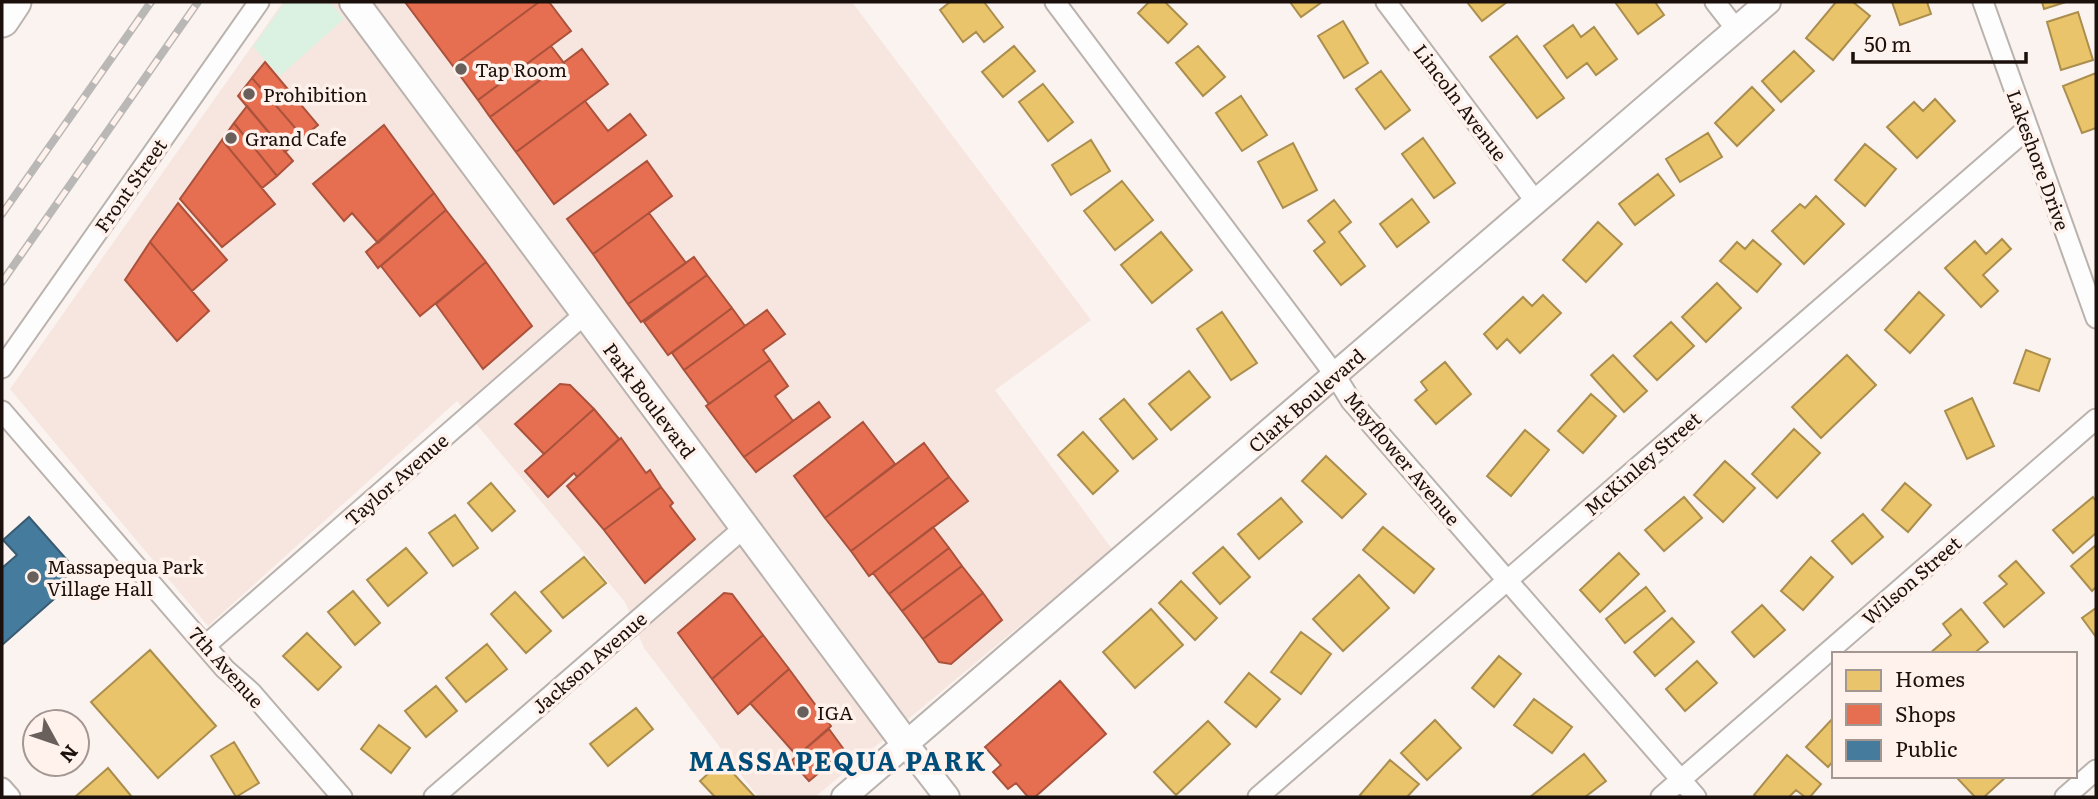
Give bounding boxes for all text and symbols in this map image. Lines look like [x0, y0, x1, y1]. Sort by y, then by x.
scale bar [1853, 21, 2026, 65]
text: 50 m [1864, 27, 1911, 58]
street label: Lincoln Avenue [1408, 37, 1515, 167]
place label: Tap Room [475, 55, 567, 83]
marker: Tap Room [453, 61, 469, 77]
place label: Prohibition [263, 80, 367, 108]
marker: Prohibition [241, 86, 257, 102]
street label: Lakeshore Drive [2001, 86, 2077, 234]
place label: Grand Cafe [245, 124, 347, 152]
marker: Grand Cafe [223, 130, 239, 146]
street label: Front Street [87, 132, 173, 238]
street label: Park Boulevard [597, 336, 703, 464]
street label: Clark Boulevard [1242, 341, 1371, 459]
street label: Mayflower Avenue [1338, 385, 1468, 531]
street label: McKinley Street [1578, 404, 1707, 522]
street label: Taylor Avenue [338, 426, 454, 532]
street label: Wilson Street [1855, 529, 1967, 631]
place label: Massapequa Park Village Hall [47, 552, 204, 602]
marker: Massapequa Park Village Hall [25, 569, 41, 585]
street label: Jackson Avenue [526, 604, 652, 720]
street label: 7th Avenue [183, 620, 271, 714]
legend [1832, 652, 2077, 778]
text: Homes [1895, 662, 1965, 693]
text: Shops [1895, 697, 1956, 728]
place label: IGA [817, 698, 853, 726]
marker: IGA [795, 704, 811, 720]
north arrow [21, 708, 91, 778]
text: Public [1895, 732, 1957, 763]
text: N [54, 739, 86, 770]
district label: MASSAPEQUA PARK [688, 740, 988, 779]

